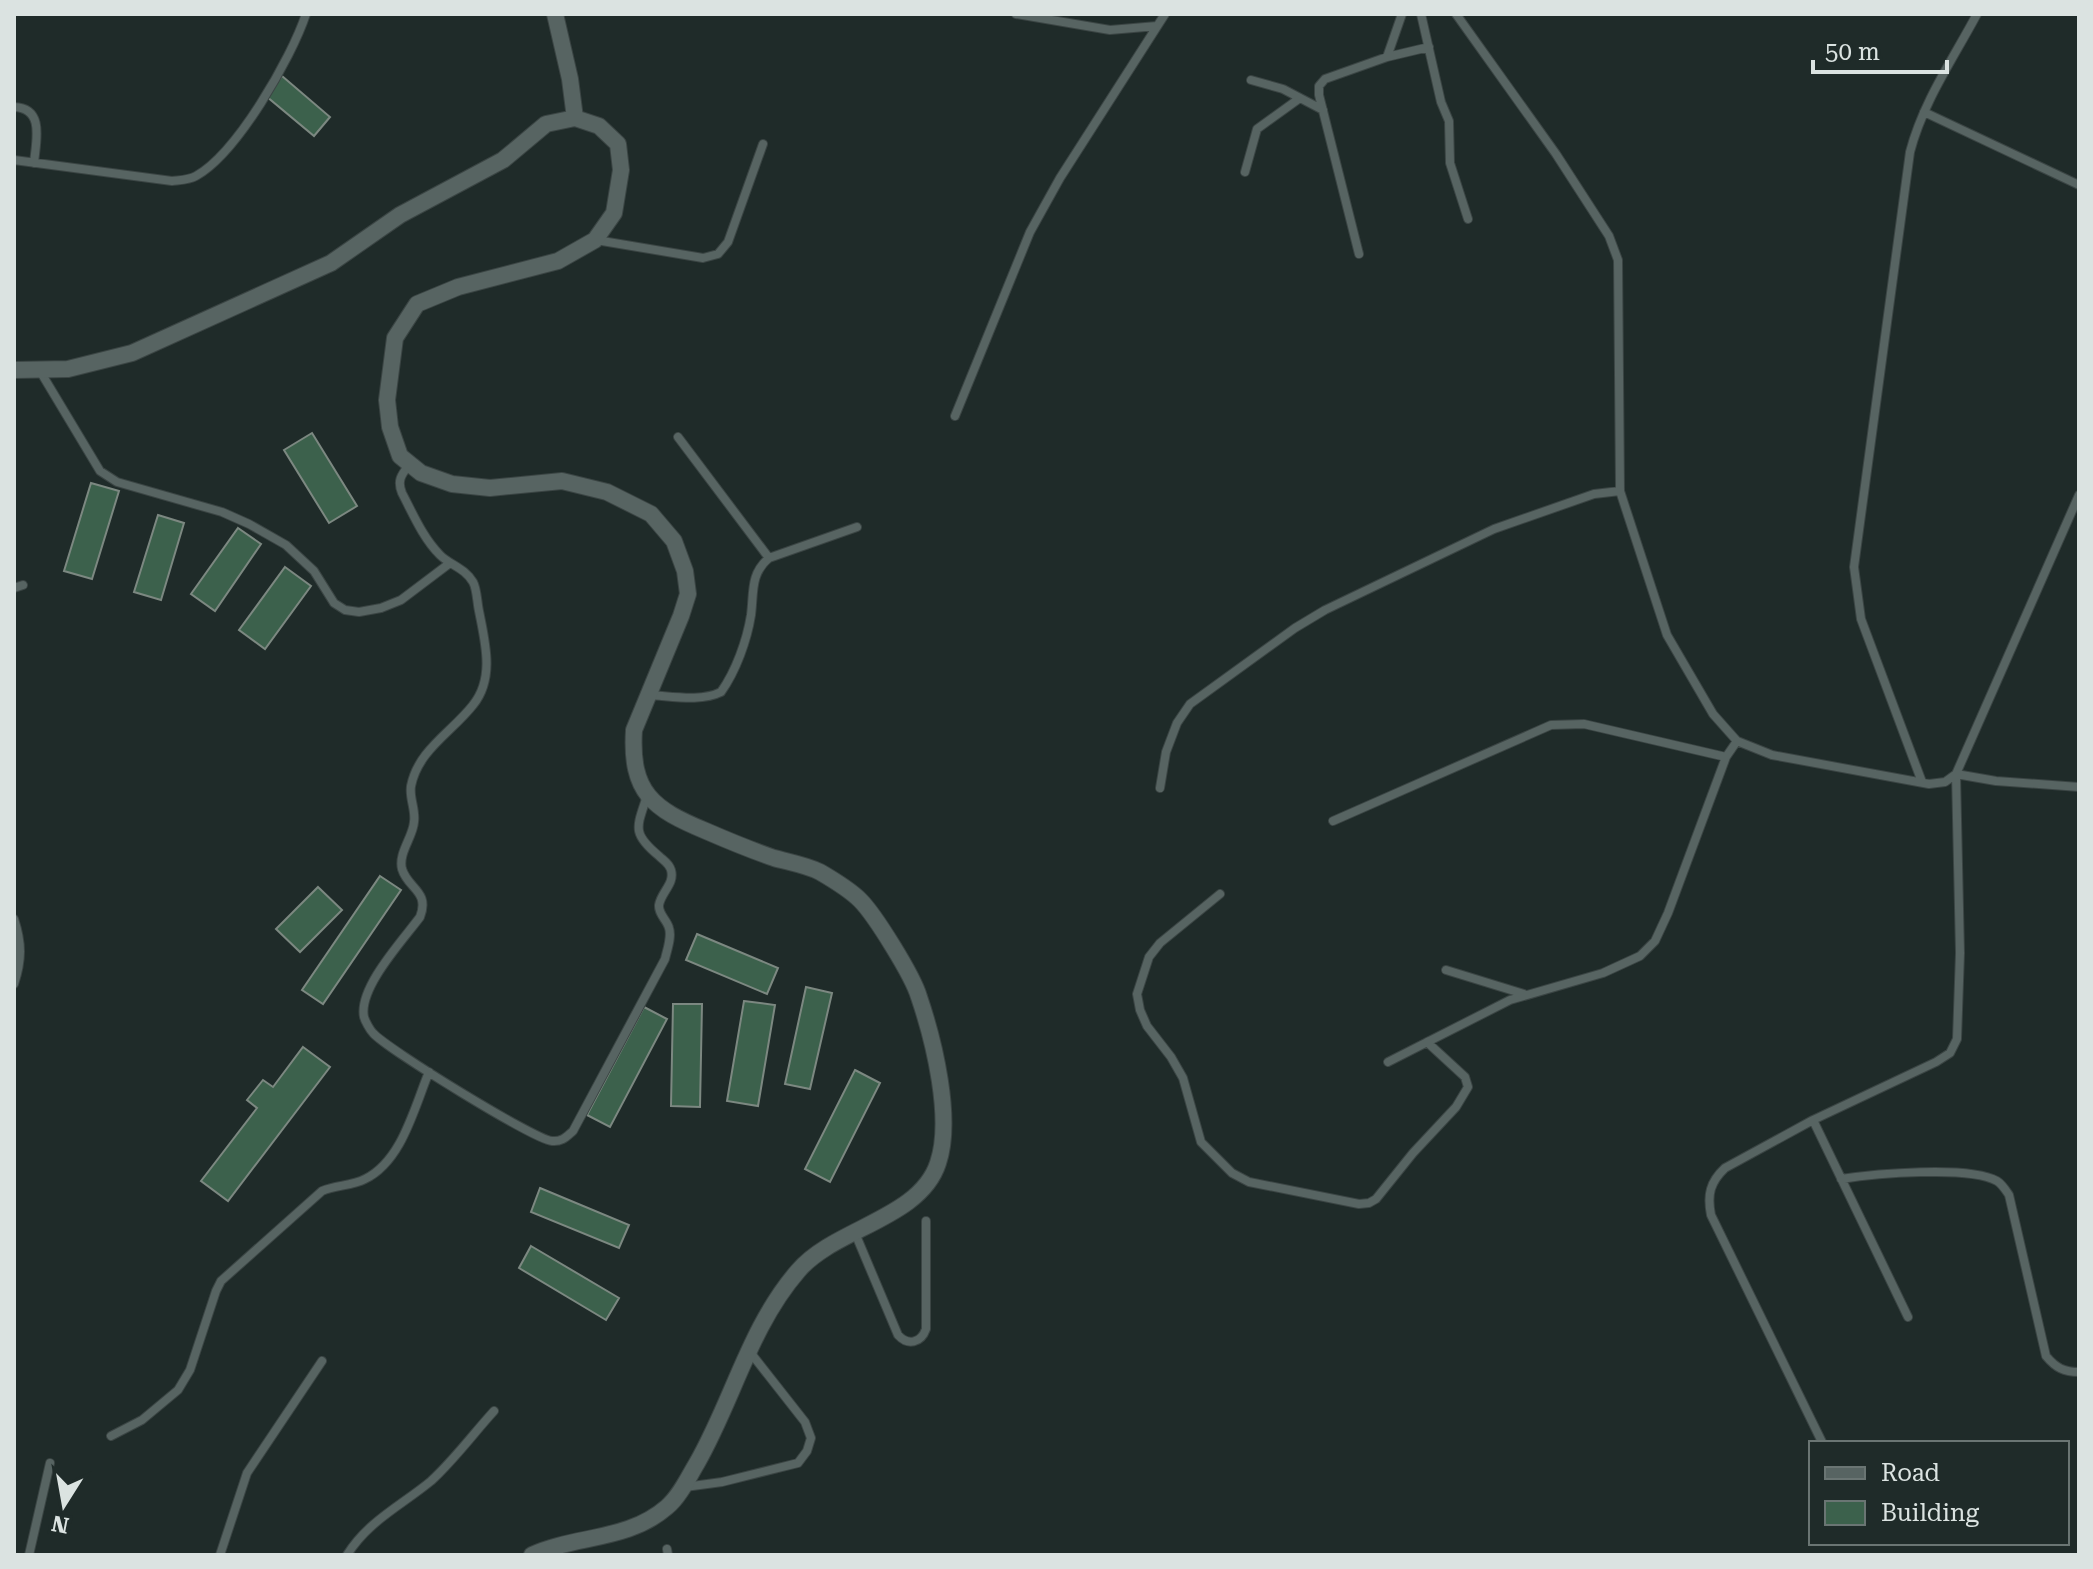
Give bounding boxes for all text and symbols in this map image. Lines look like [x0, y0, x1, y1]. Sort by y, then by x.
scale bar [1813, 24, 1947, 74]
text: 50 m [1825, 38, 1880, 66]
legend [1809, 1441, 2069, 1545]
text: Road [1881, 1459, 1940, 1487]
north arrow [24, 1465, 104, 1545]
text: Building [1881, 1499, 1979, 1527]
text: N [50, 1510, 71, 1538]

